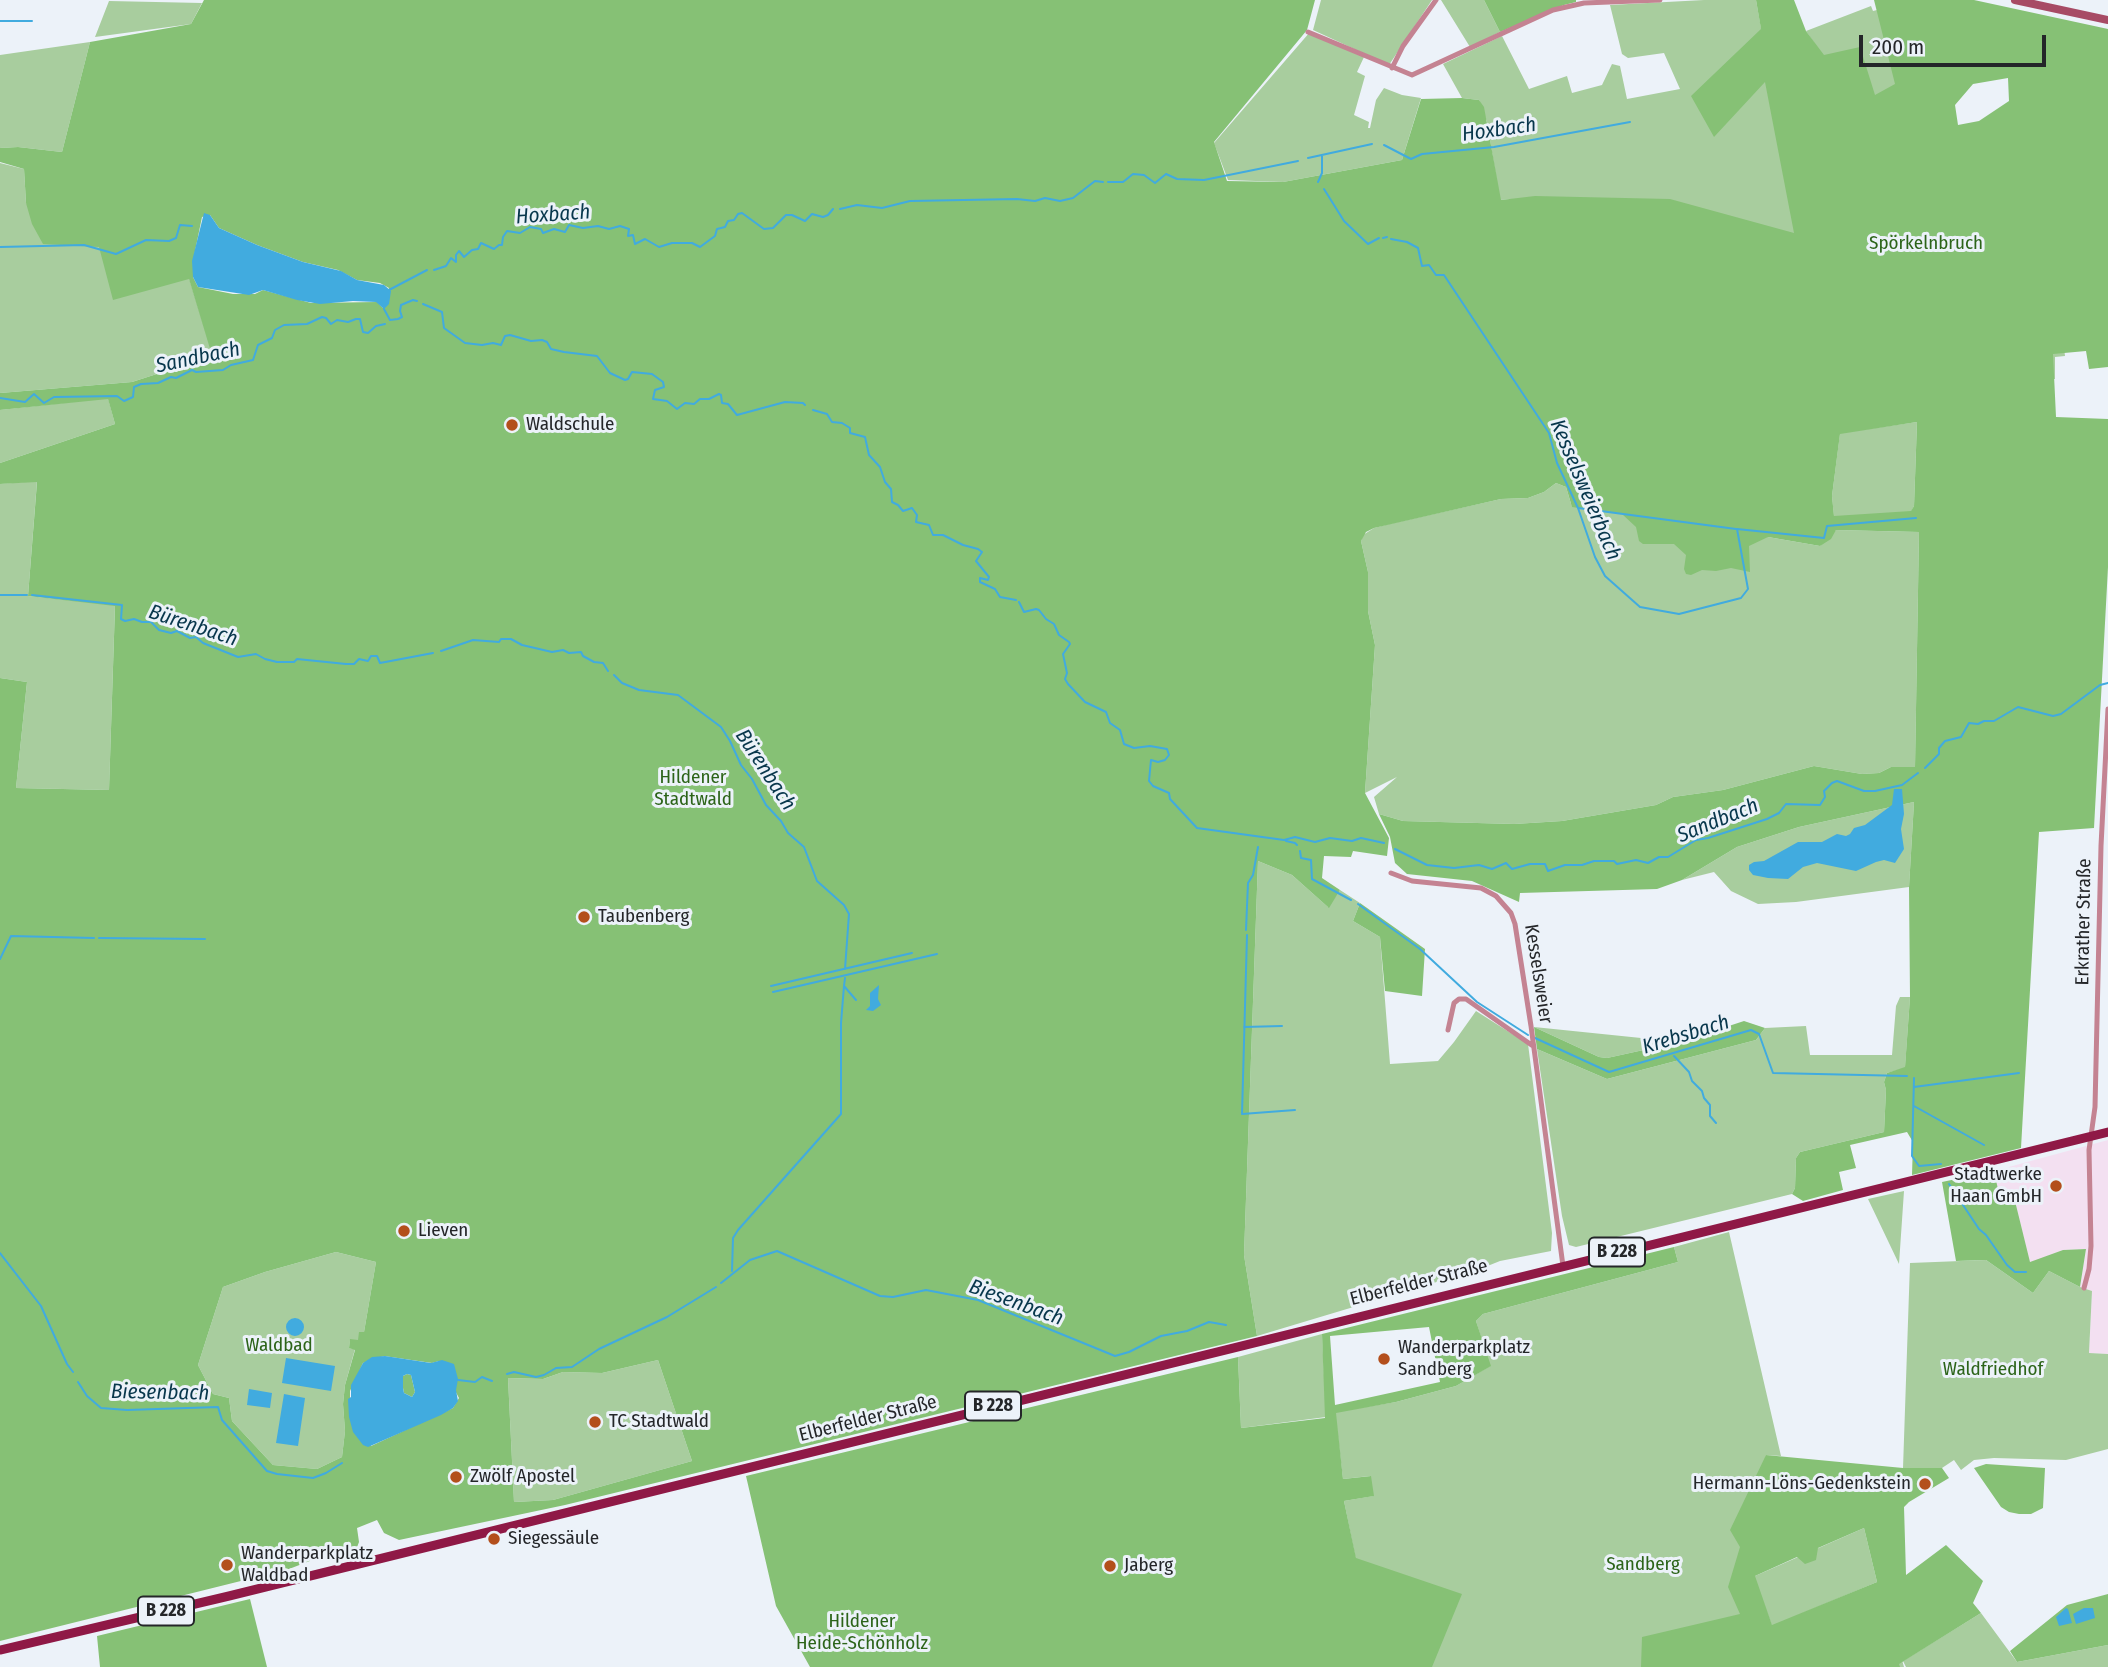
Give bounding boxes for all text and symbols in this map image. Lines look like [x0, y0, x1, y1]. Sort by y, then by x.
scale bar [1863, 21, 2050, 65]
text: 200 m [1872, 34, 1924, 60]
water label: Hoxbach [1460, 112, 1538, 148]
water label: Hoxbach [515, 200, 591, 230]
park label: Spörkelnbruch [1869, 233, 1983, 255]
water label: Sandbach [154, 337, 242, 379]
place label: Waldschule [526, 414, 614, 436]
water label: Kesselsweierbach [1544, 416, 1626, 564]
marker: Waldschule [504, 417, 520, 433]
water label: Bürenbach [145, 600, 241, 652]
water label: Bürenbach [729, 725, 801, 815]
park label: Hildener Stadtwald [654, 767, 732, 811]
water label: Sandbach [1674, 793, 1762, 849]
street label: Erkrather Straße [2071, 858, 2097, 986]
place label: Taubenberg [598, 906, 689, 928]
marker: Taubenberg [576, 909, 592, 925]
street label: Kesselsweier [1519, 923, 1557, 1025]
water label: Krebsbach [1639, 1010, 1733, 1060]
place label: Stadtwerke Haan GmbH [1950, 1164, 2042, 1208]
marker: Stadtwerke Haan GmbH [2048, 1178, 2064, 1194]
place label: Lieven [418, 1220, 468, 1242]
marker: Lieven [396, 1223, 412, 1239]
road number: B 228 [1589, 1238, 1645, 1266]
street label: Elberfelder Straße [1348, 1255, 1490, 1311]
water label: Biesenbach [965, 1274, 1067, 1332]
park label: Waldbad [245, 1335, 313, 1357]
place label: Wanderparkplatz Sandberg [1398, 1337, 1530, 1381]
marker: Wanderparkplatz Sandberg [1376, 1351, 1392, 1367]
park label: Waldfriedhof [1943, 1359, 2043, 1381]
water label: Biesenbach [111, 1380, 209, 1406]
street label: Elberfelder Straße [797, 1391, 939, 1447]
road number: B 228 [965, 1392, 1021, 1420]
place label: TC Stadtwald [609, 1411, 709, 1433]
marker: TC Stadtwald [587, 1414, 603, 1430]
place label: Zwölf Apostel [470, 1466, 575, 1488]
marker: Zwölf Apostel [448, 1469, 464, 1485]
place label: Hermann-Löns-Gedenkstein [1693, 1473, 1911, 1495]
marker: Hermann-Löns-Gedenkstein [1917, 1476, 1933, 1492]
place label: Siegessäule [508, 1528, 599, 1550]
marker: Siegessäule [486, 1531, 502, 1547]
place label: Wanderparkplatz Waldbad [241, 1543, 373, 1587]
park label: Sandberg [1606, 1554, 1680, 1576]
place label: Jaberg [1124, 1555, 1173, 1577]
marker: Wanderparkplatz Waldbad [219, 1557, 235, 1573]
marker: Jaberg [1102, 1558, 1118, 1574]
road number: B 228 [138, 1596, 194, 1626]
park label: Hildener Heide-Schönholz [796, 1611, 928, 1655]

